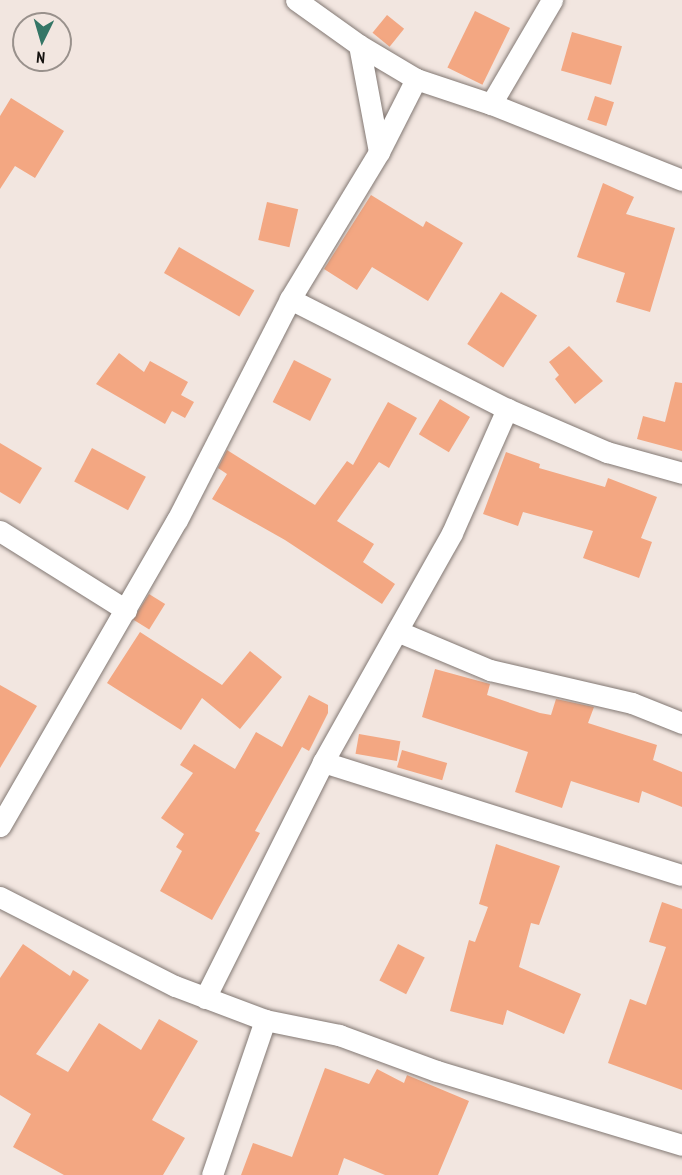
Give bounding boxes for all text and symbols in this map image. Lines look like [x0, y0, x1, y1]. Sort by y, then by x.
north arrow [12, 12, 72, 72]
text: N [35, 48, 46, 68]

